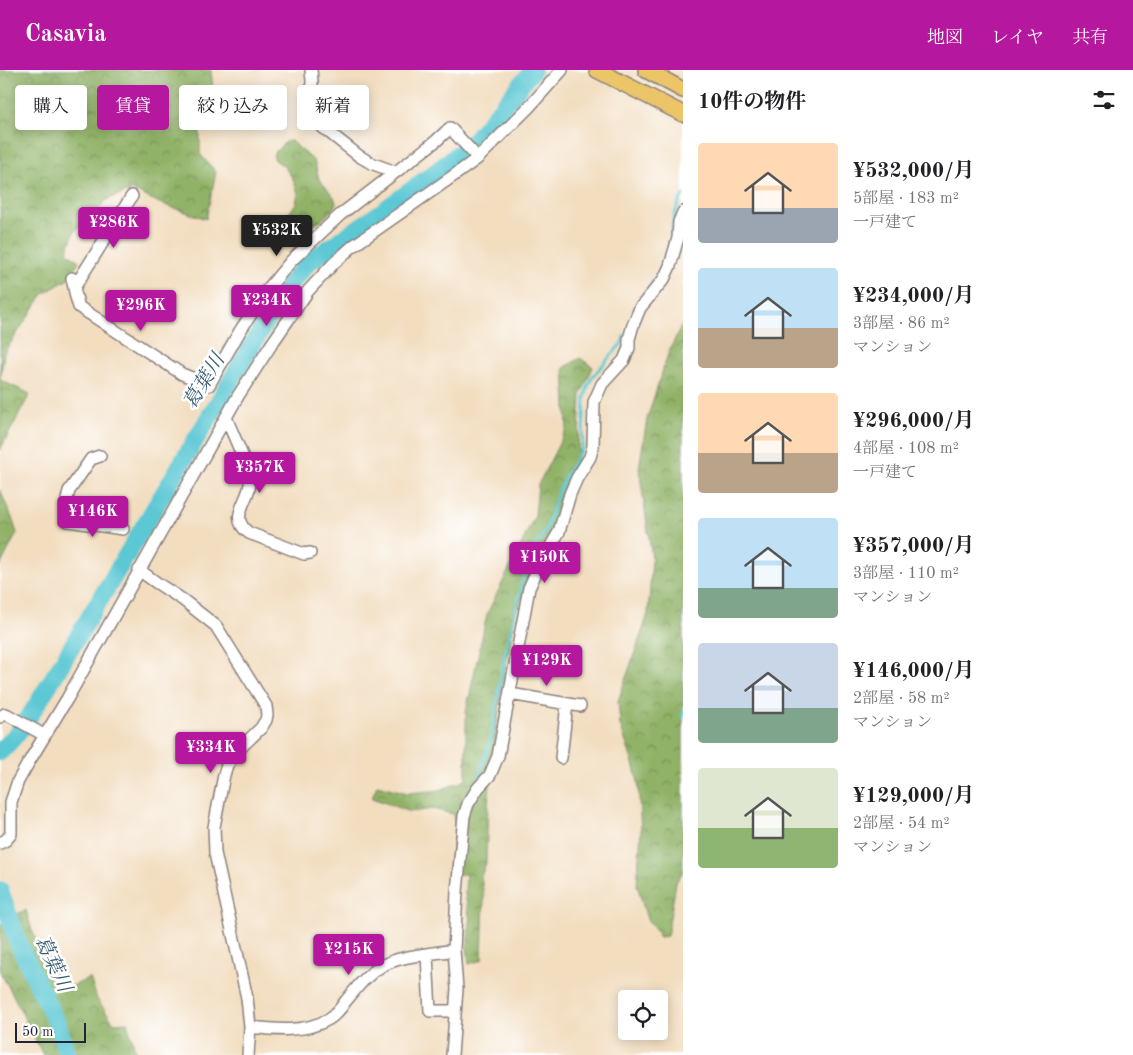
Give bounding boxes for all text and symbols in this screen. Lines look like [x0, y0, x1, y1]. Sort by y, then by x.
text: Casavia [25, 23, 106, 47]
text: 地図 [927, 29, 963, 47]
text: レイヤ [991, 29, 1044, 47]
text: 共有 [1072, 29, 1108, 47]
chip: 購入 [15, 85, 87, 130]
chip: 賃貸 [97, 85, 169, 130]
chip: 絞り込み [179, 85, 287, 130]
chip: 新着 [297, 85, 369, 130]
icon: filters [1090, 86, 1118, 114]
text: 10件の物件 [698, 92, 806, 113]
text: ¥532,000/月 [853, 161, 975, 182]
icon: home [738, 163, 798, 223]
text: 5部屋 · 183 m² [853, 191, 959, 207]
pin: ¥286K [79, 206, 149, 249]
pin: ¥532K [242, 214, 312, 257]
text: ¥286K [89, 215, 139, 231]
text: 一戸建て [853, 215, 917, 231]
text: ¥532K [252, 223, 302, 239]
pin: ¥234K [232, 284, 302, 327]
text: ¥234,000/月 [853, 286, 975, 307]
icon: home [738, 288, 798, 348]
pin: ¥296K [106, 290, 176, 332]
text: ¥234K [242, 293, 292, 309]
text: ¥296K [116, 298, 166, 314]
text: 3部屋 · 86 m² [853, 316, 950, 332]
text: マンション [853, 340, 932, 356]
water label: 葛葉川 [179, 348, 230, 413]
text: ¥296,000/月 [853, 411, 975, 432]
icon: home [738, 413, 798, 473]
text: 4部屋 · 108 m² [853, 441, 959, 457]
pin: ¥357K [225, 452, 295, 494]
text: ¥357K [235, 460, 285, 476]
text: 一戸建て [853, 465, 917, 481]
pin: ¥146K [58, 496, 128, 538]
text: ¥146K [68, 504, 118, 520]
text: ¥357,000/月 [853, 536, 975, 557]
icon: home [738, 538, 798, 598]
pin: ¥150K [510, 542, 580, 584]
text: ¥150K [520, 550, 570, 566]
text: 3部屋 · 110 m² [853, 566, 959, 582]
text: マンション [853, 590, 932, 606]
pin: ¥129K [512, 644, 582, 687]
text: ¥129K [522, 653, 572, 669]
text: ¥146,000/月 [853, 661, 975, 682]
icon: home [738, 663, 798, 723]
text: 2部屋 · 58 m² [853, 691, 950, 707]
text: マンション [853, 715, 932, 731]
pin: ¥334K [176, 732, 246, 774]
text: ¥334K [186, 740, 236, 756]
text: ¥129,000/月 [853, 786, 975, 807]
icon: home [738, 788, 798, 848]
text: 2部屋 · 54 m² [853, 816, 950, 832]
text: マンション [853, 840, 932, 856]
water label: 葛葉川 [30, 932, 76, 997]
pin: ¥215K [314, 934, 384, 976]
text: ¥215K [324, 942, 374, 958]
map controls [618, 990, 668, 1040]
button: locate [618, 990, 668, 1040]
scale bar [15, 1020, 86, 1043]
text: 50 m [22, 1025, 53, 1039]

